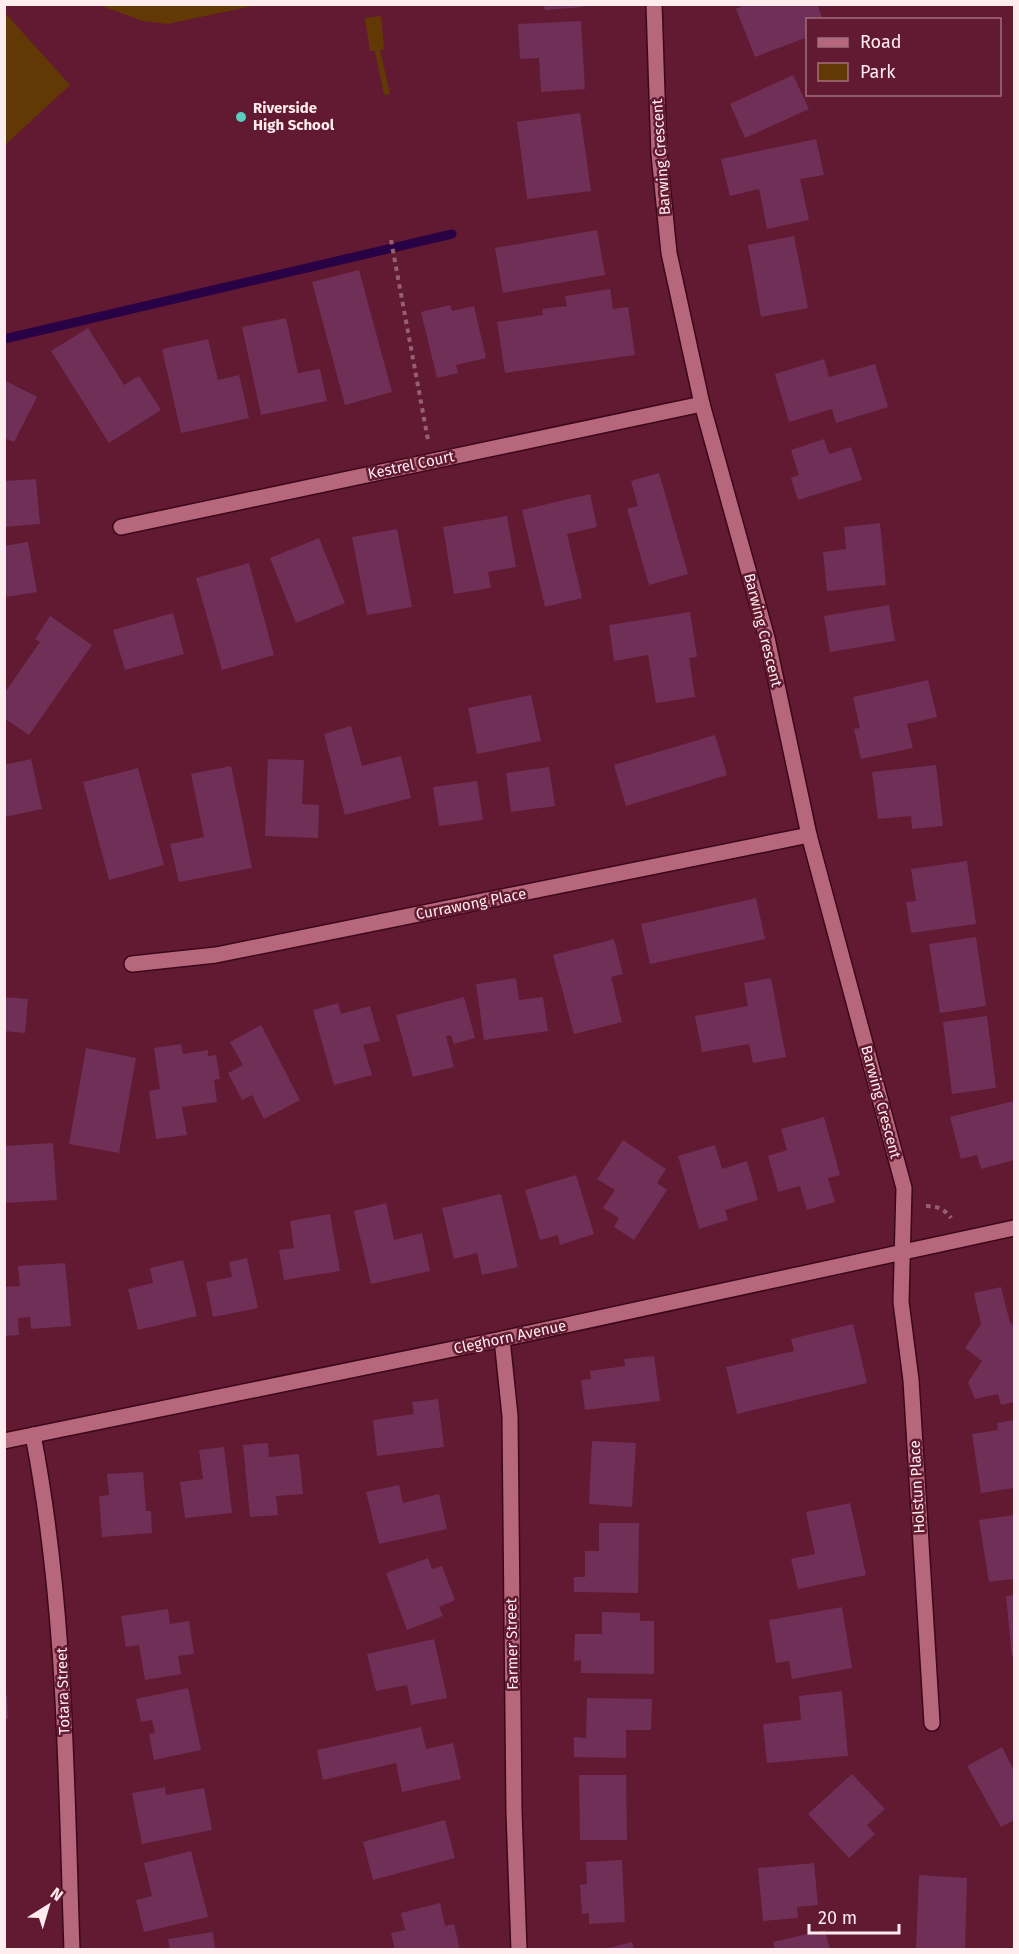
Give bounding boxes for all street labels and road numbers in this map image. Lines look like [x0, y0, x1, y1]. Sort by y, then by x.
street label: Barwing Crescent [648, 98, 674, 216]
street label: Kestrel Court [366, 447, 456, 483]
street label: Barwing Crescent [740, 571, 786, 689]
street label: Currawong Place [414, 884, 528, 924]
street label: Barwing Crescent [857, 1043, 905, 1161]
street label: Cleghorn Avenue [452, 1316, 568, 1358]
street label: Holstun Place [906, 1440, 928, 1534]
street label: Farmer Street [502, 1597, 522, 1690]
street label: Totara Street [52, 1647, 74, 1735]

